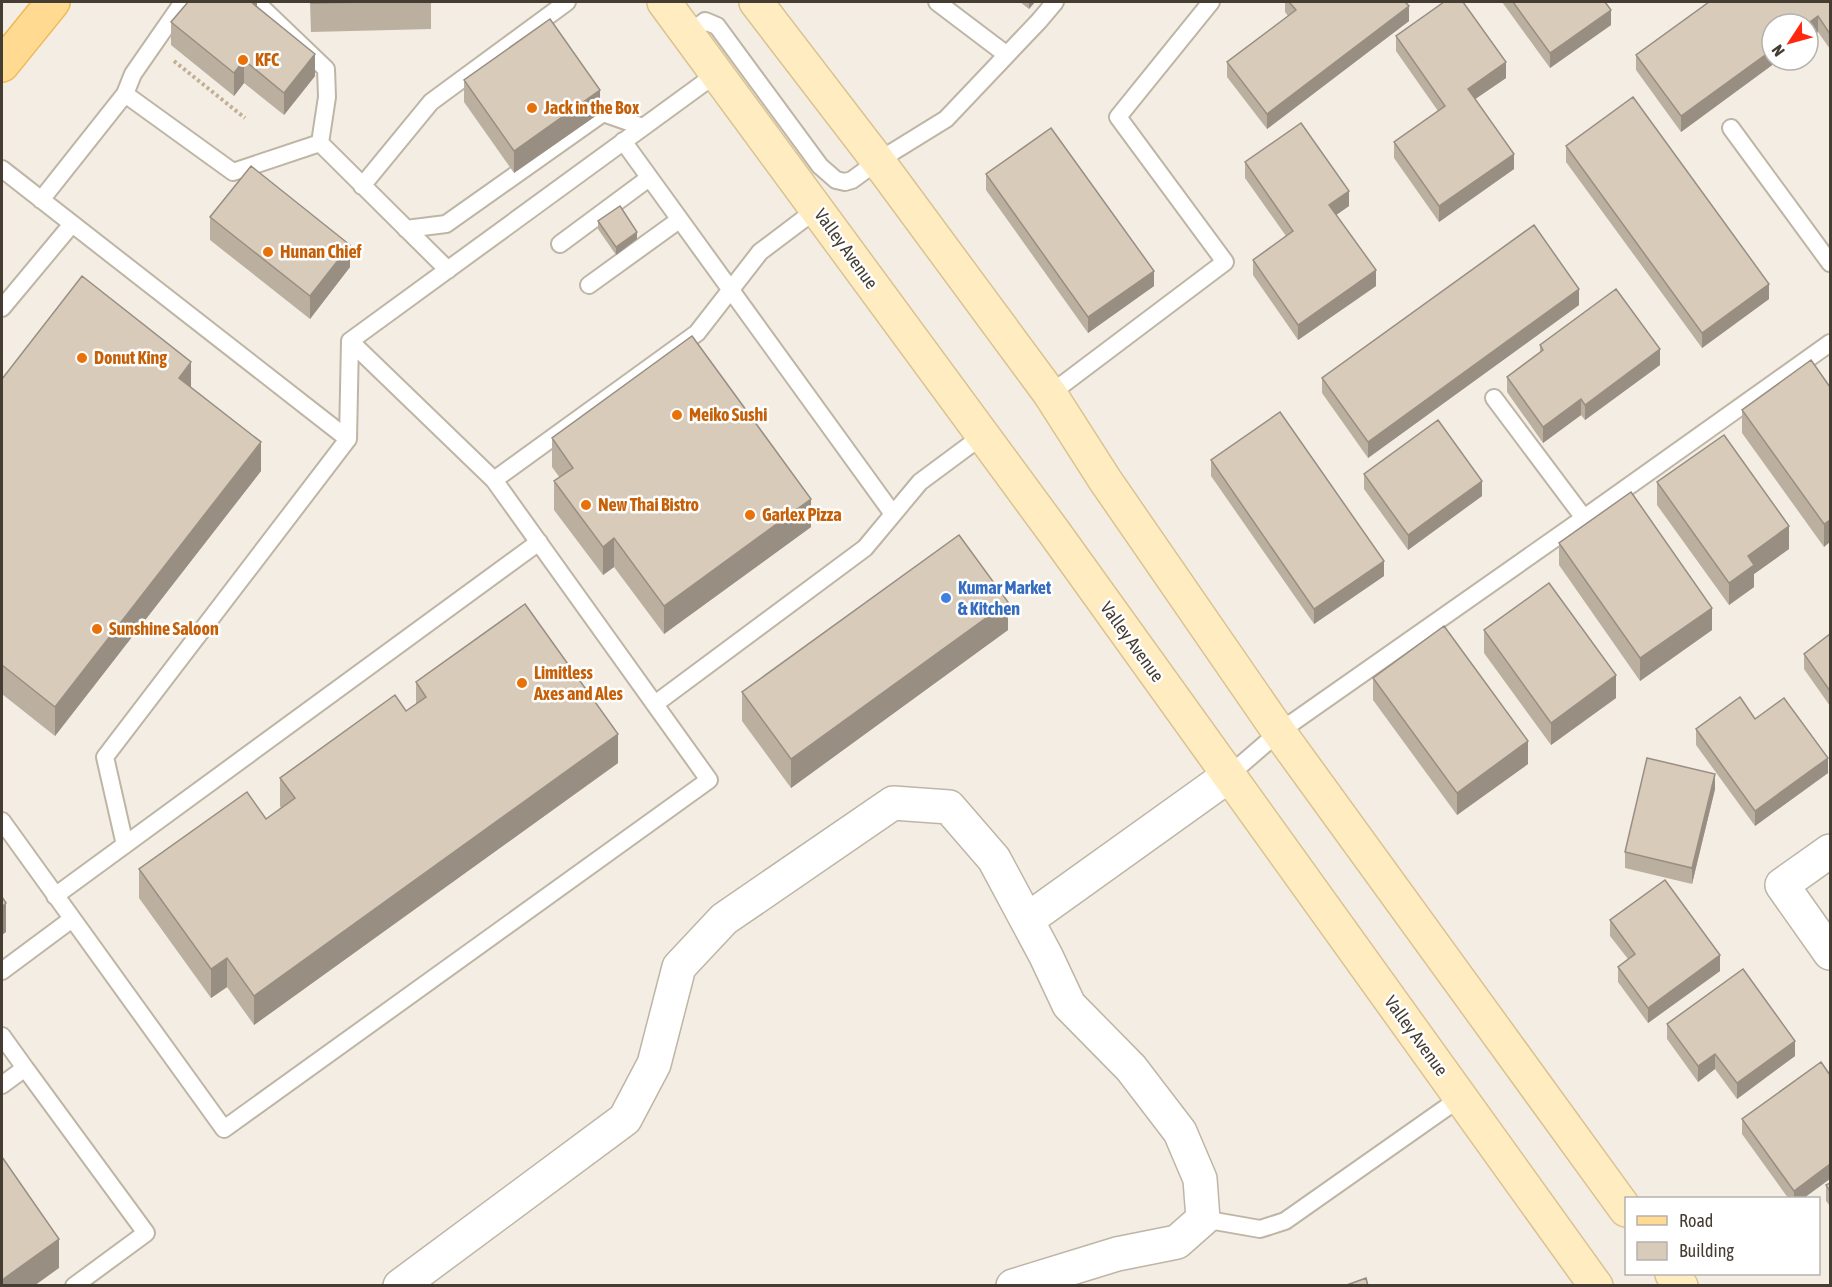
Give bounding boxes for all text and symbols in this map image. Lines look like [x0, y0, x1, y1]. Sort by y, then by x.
north arrow [1760, 12, 1820, 72]
text: N [1768, 42, 1788, 60]
place label: KFC [255, 49, 279, 70]
marker: KFC [236, 53, 250, 67]
place label: Jack in the Box [543, 97, 640, 118]
marker: Jack in the Box [525, 101, 539, 115]
street label: Valley Avenue [810, 205, 882, 293]
place label: Hunan Chief [280, 241, 363, 262]
marker: Hunan Chief [261, 245, 275, 259]
place label: Donut King [94, 347, 167, 368]
marker: Donut King [75, 351, 89, 365]
place label: Meiko Sushi [689, 404, 767, 425]
marker: Meiko Sushi [670, 408, 684, 422]
place label: New Thai Bistro [598, 494, 699, 515]
marker: New Thai Bistro [579, 498, 593, 512]
place label: Garlex Pizza [762, 504, 842, 525]
marker: Garlex Pizza [743, 508, 757, 522]
place label: Kumar Market & Kitchen [958, 577, 1052, 619]
marker: Kumar Market & Kitchen [939, 591, 953, 605]
street label: Valley Avenue [1096, 598, 1168, 686]
place label: Sunshine Saloon [109, 618, 219, 639]
marker: Sunshine Saloon [90, 622, 104, 636]
place label: Limitless Axes and Ales [533, 662, 624, 704]
marker: Limitless Axes and Ales [515, 676, 529, 690]
street label: Valley Avenue [1380, 992, 1452, 1080]
legend [1625, 1197, 1820, 1275]
text: Road [1679, 1210, 1713, 1231]
text: Building [1679, 1240, 1734, 1261]

